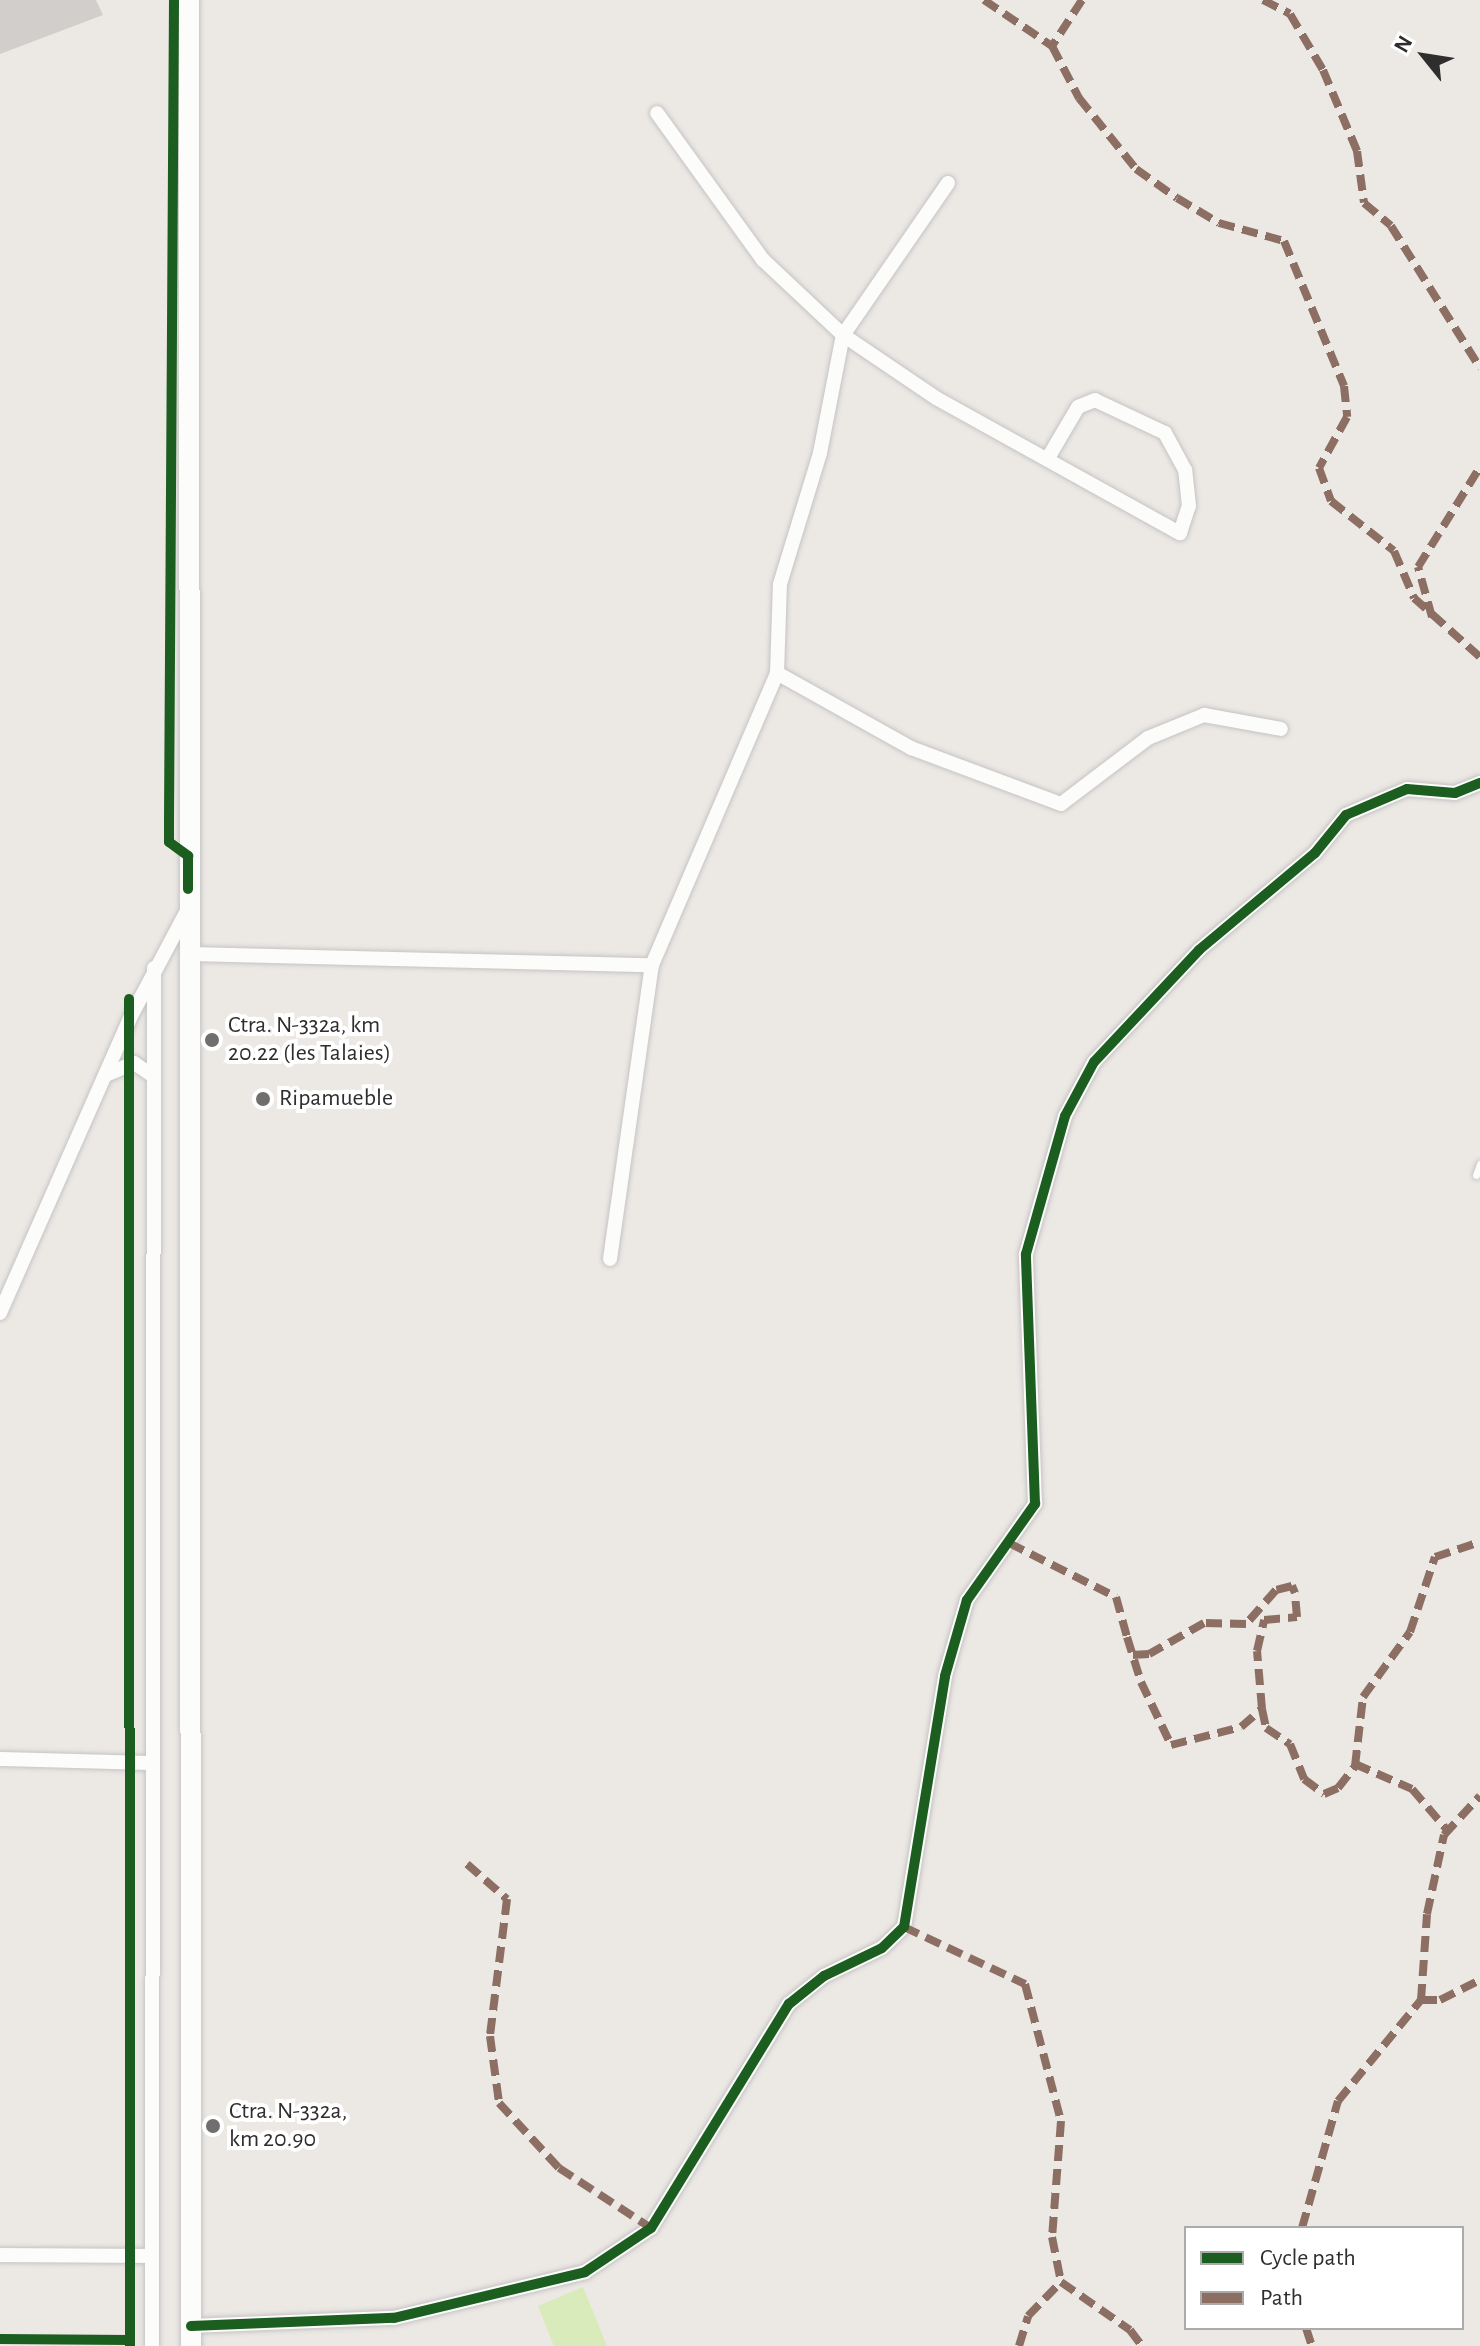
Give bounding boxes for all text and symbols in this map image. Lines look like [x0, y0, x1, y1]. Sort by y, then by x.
north arrow [1384, 16, 1464, 96]
text: N [1390, 32, 1417, 56]
place label: Ctra. N-332a, km 20.22 (les Talaies) [228, 1012, 391, 1068]
marker: Ctra. N-332a, km 20.22 (les Talaies) [203, 1031, 221, 1049]
place label: Ripamueble [279, 1085, 393, 1113]
marker: Ripamueble [254, 1090, 272, 1108]
place label: Ctra. N-332a, km 20.90 [229, 2098, 347, 2154]
marker: Ctra. N-332a, km 20.90 [204, 2117, 222, 2135]
legend [1184, 2226, 1464, 2330]
text: Cycle path [1260, 2246, 1356, 2270]
text: Path [1260, 2286, 1303, 2310]

